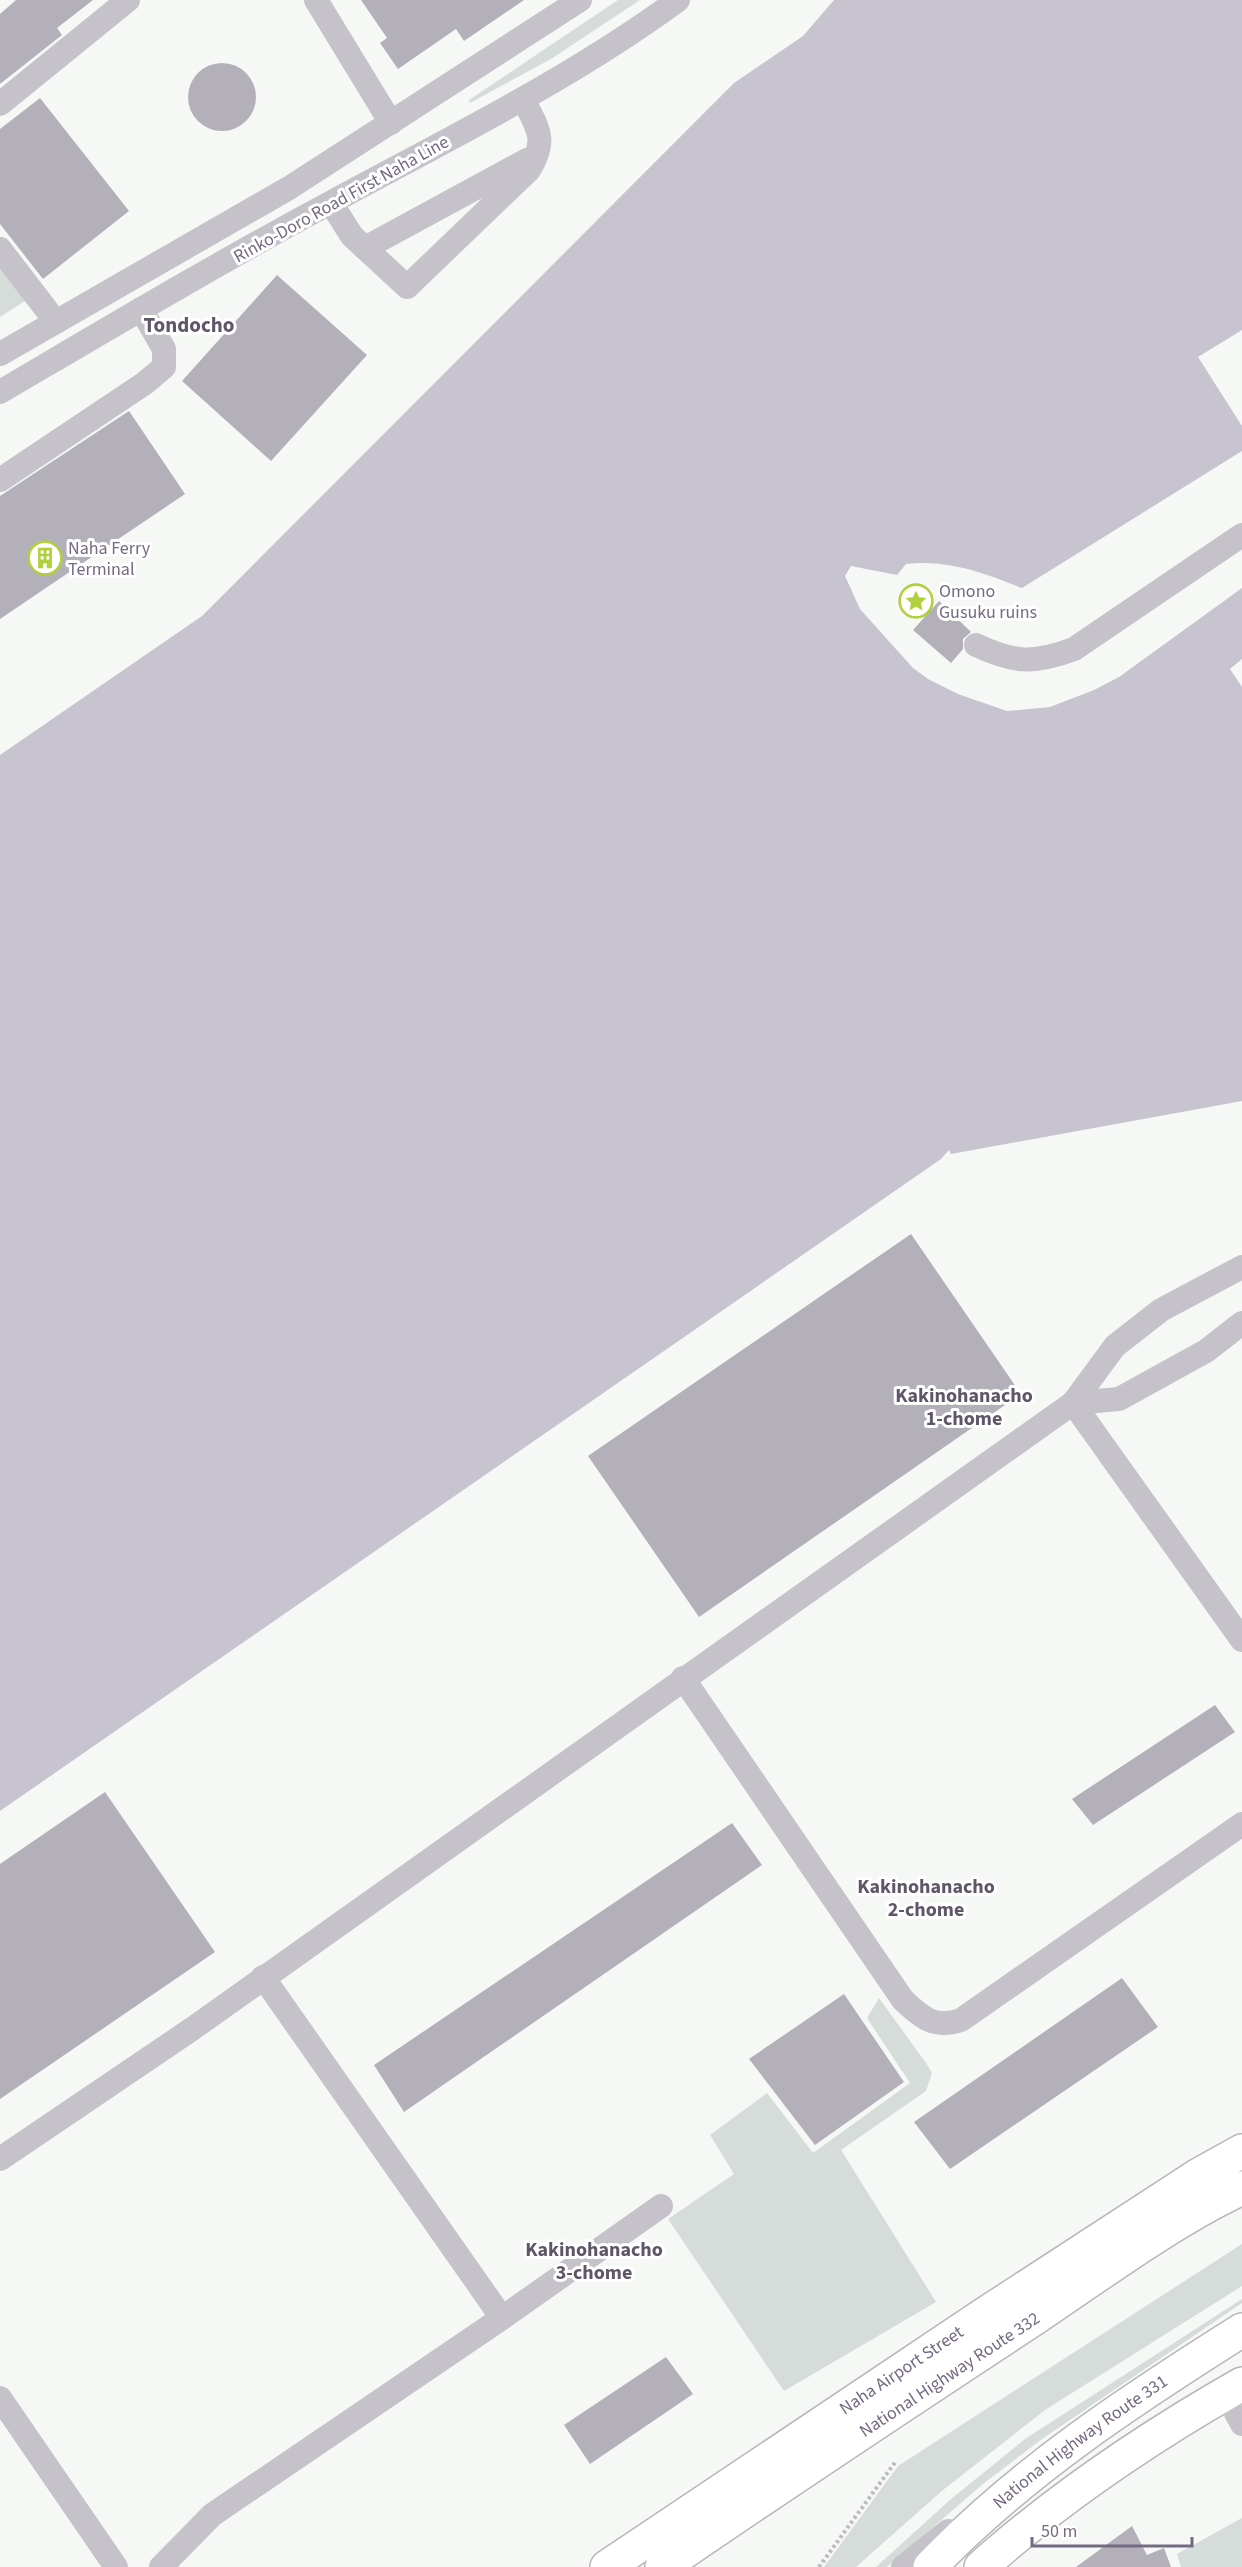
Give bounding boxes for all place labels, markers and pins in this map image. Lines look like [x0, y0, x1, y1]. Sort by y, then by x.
place label: Naha Ferry Terminal [68, 536, 151, 582]
building icon: Naha Ferry Terminal [27, 540, 63, 576]
place label: Omono Gusuku ruins [939, 579, 1037, 625]
place icon: Omono Gusuku ruins [898, 583, 934, 619]

